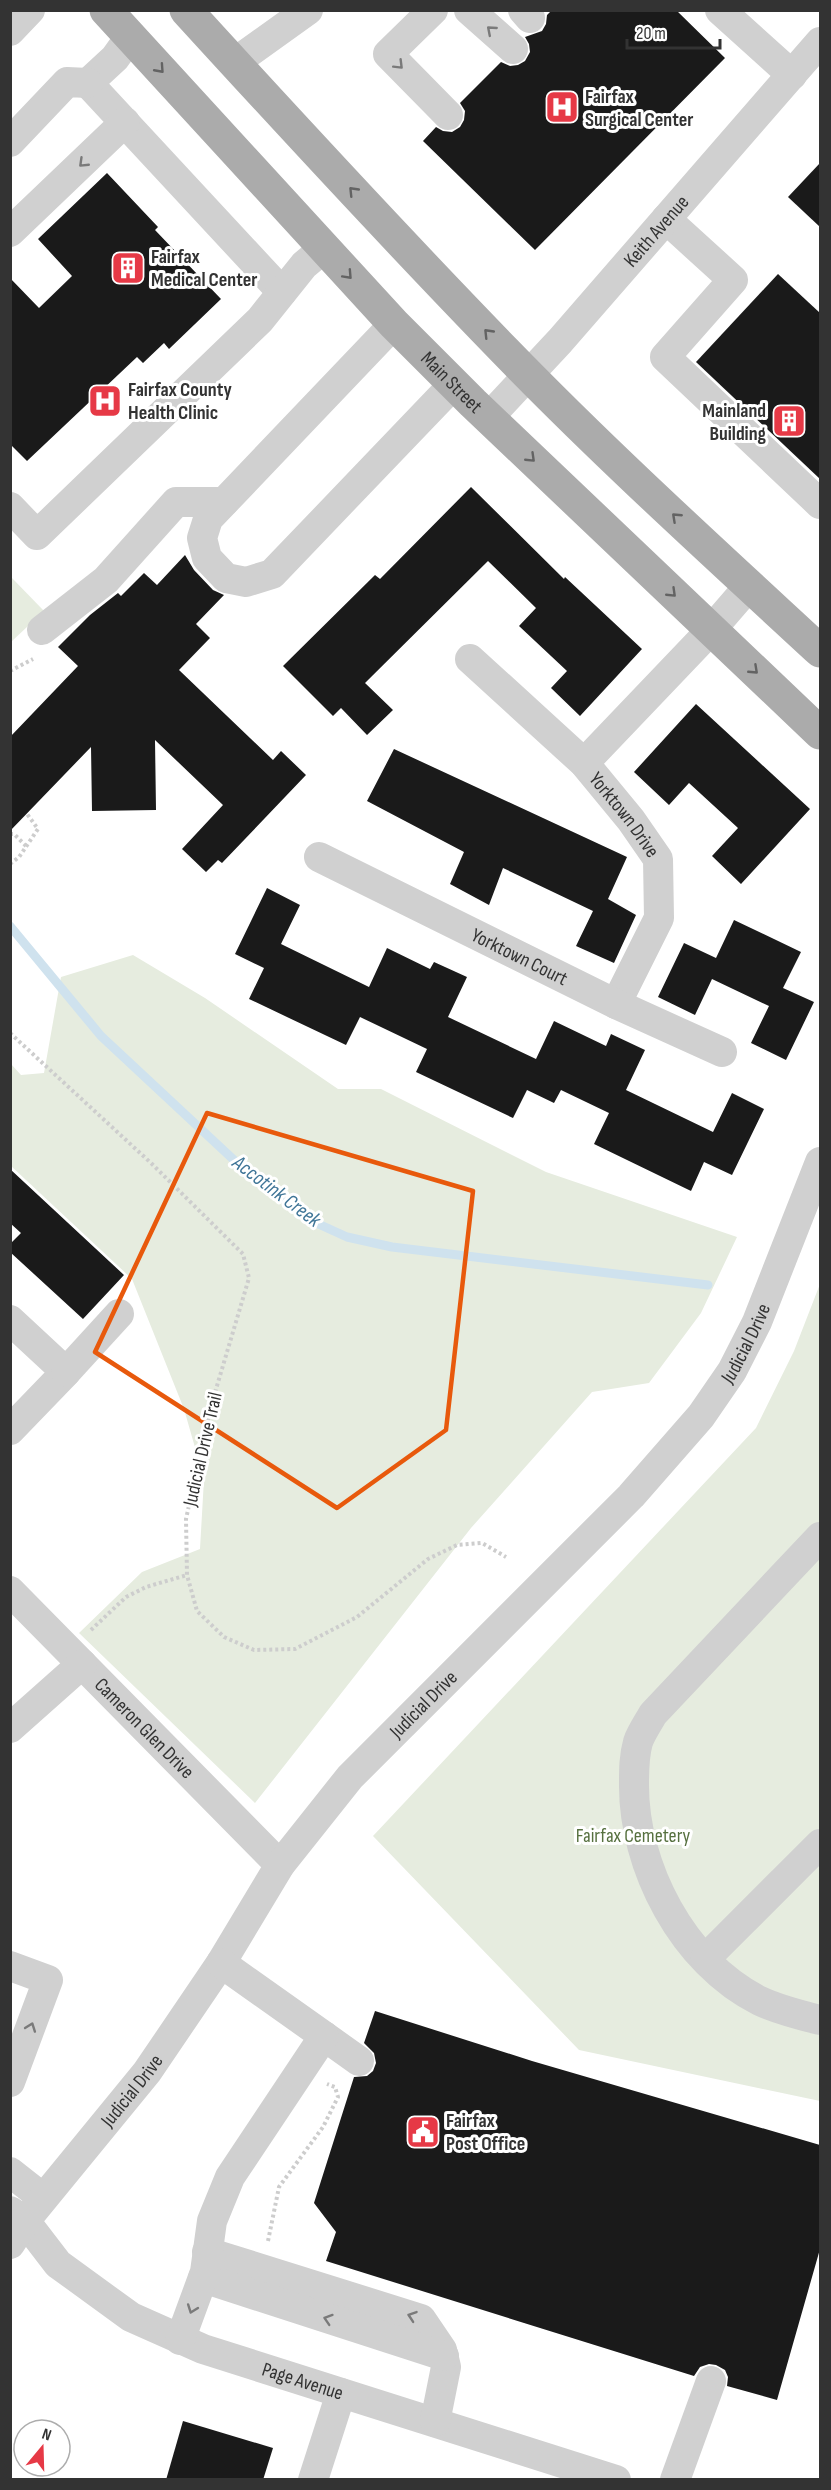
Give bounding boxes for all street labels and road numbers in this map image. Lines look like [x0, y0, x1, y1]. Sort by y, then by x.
street label: Keith Avenue [619, 191, 694, 272]
street label: Main Street [415, 347, 487, 419]
street label: Yorktown Drive [584, 768, 664, 862]
street label: Yorktown Court [467, 923, 571, 991]
street label: Judicial Drive [716, 1300, 776, 1389]
street label: Judicial Drive Trail [178, 1390, 228, 1509]
street label: Judicial Drive [384, 1666, 463, 1744]
street label: Cameron Glen Drive [89, 1673, 199, 1784]
street label: Judicial Drive [95, 2050, 168, 2133]
street label: Page Avenue [259, 2357, 346, 2406]

